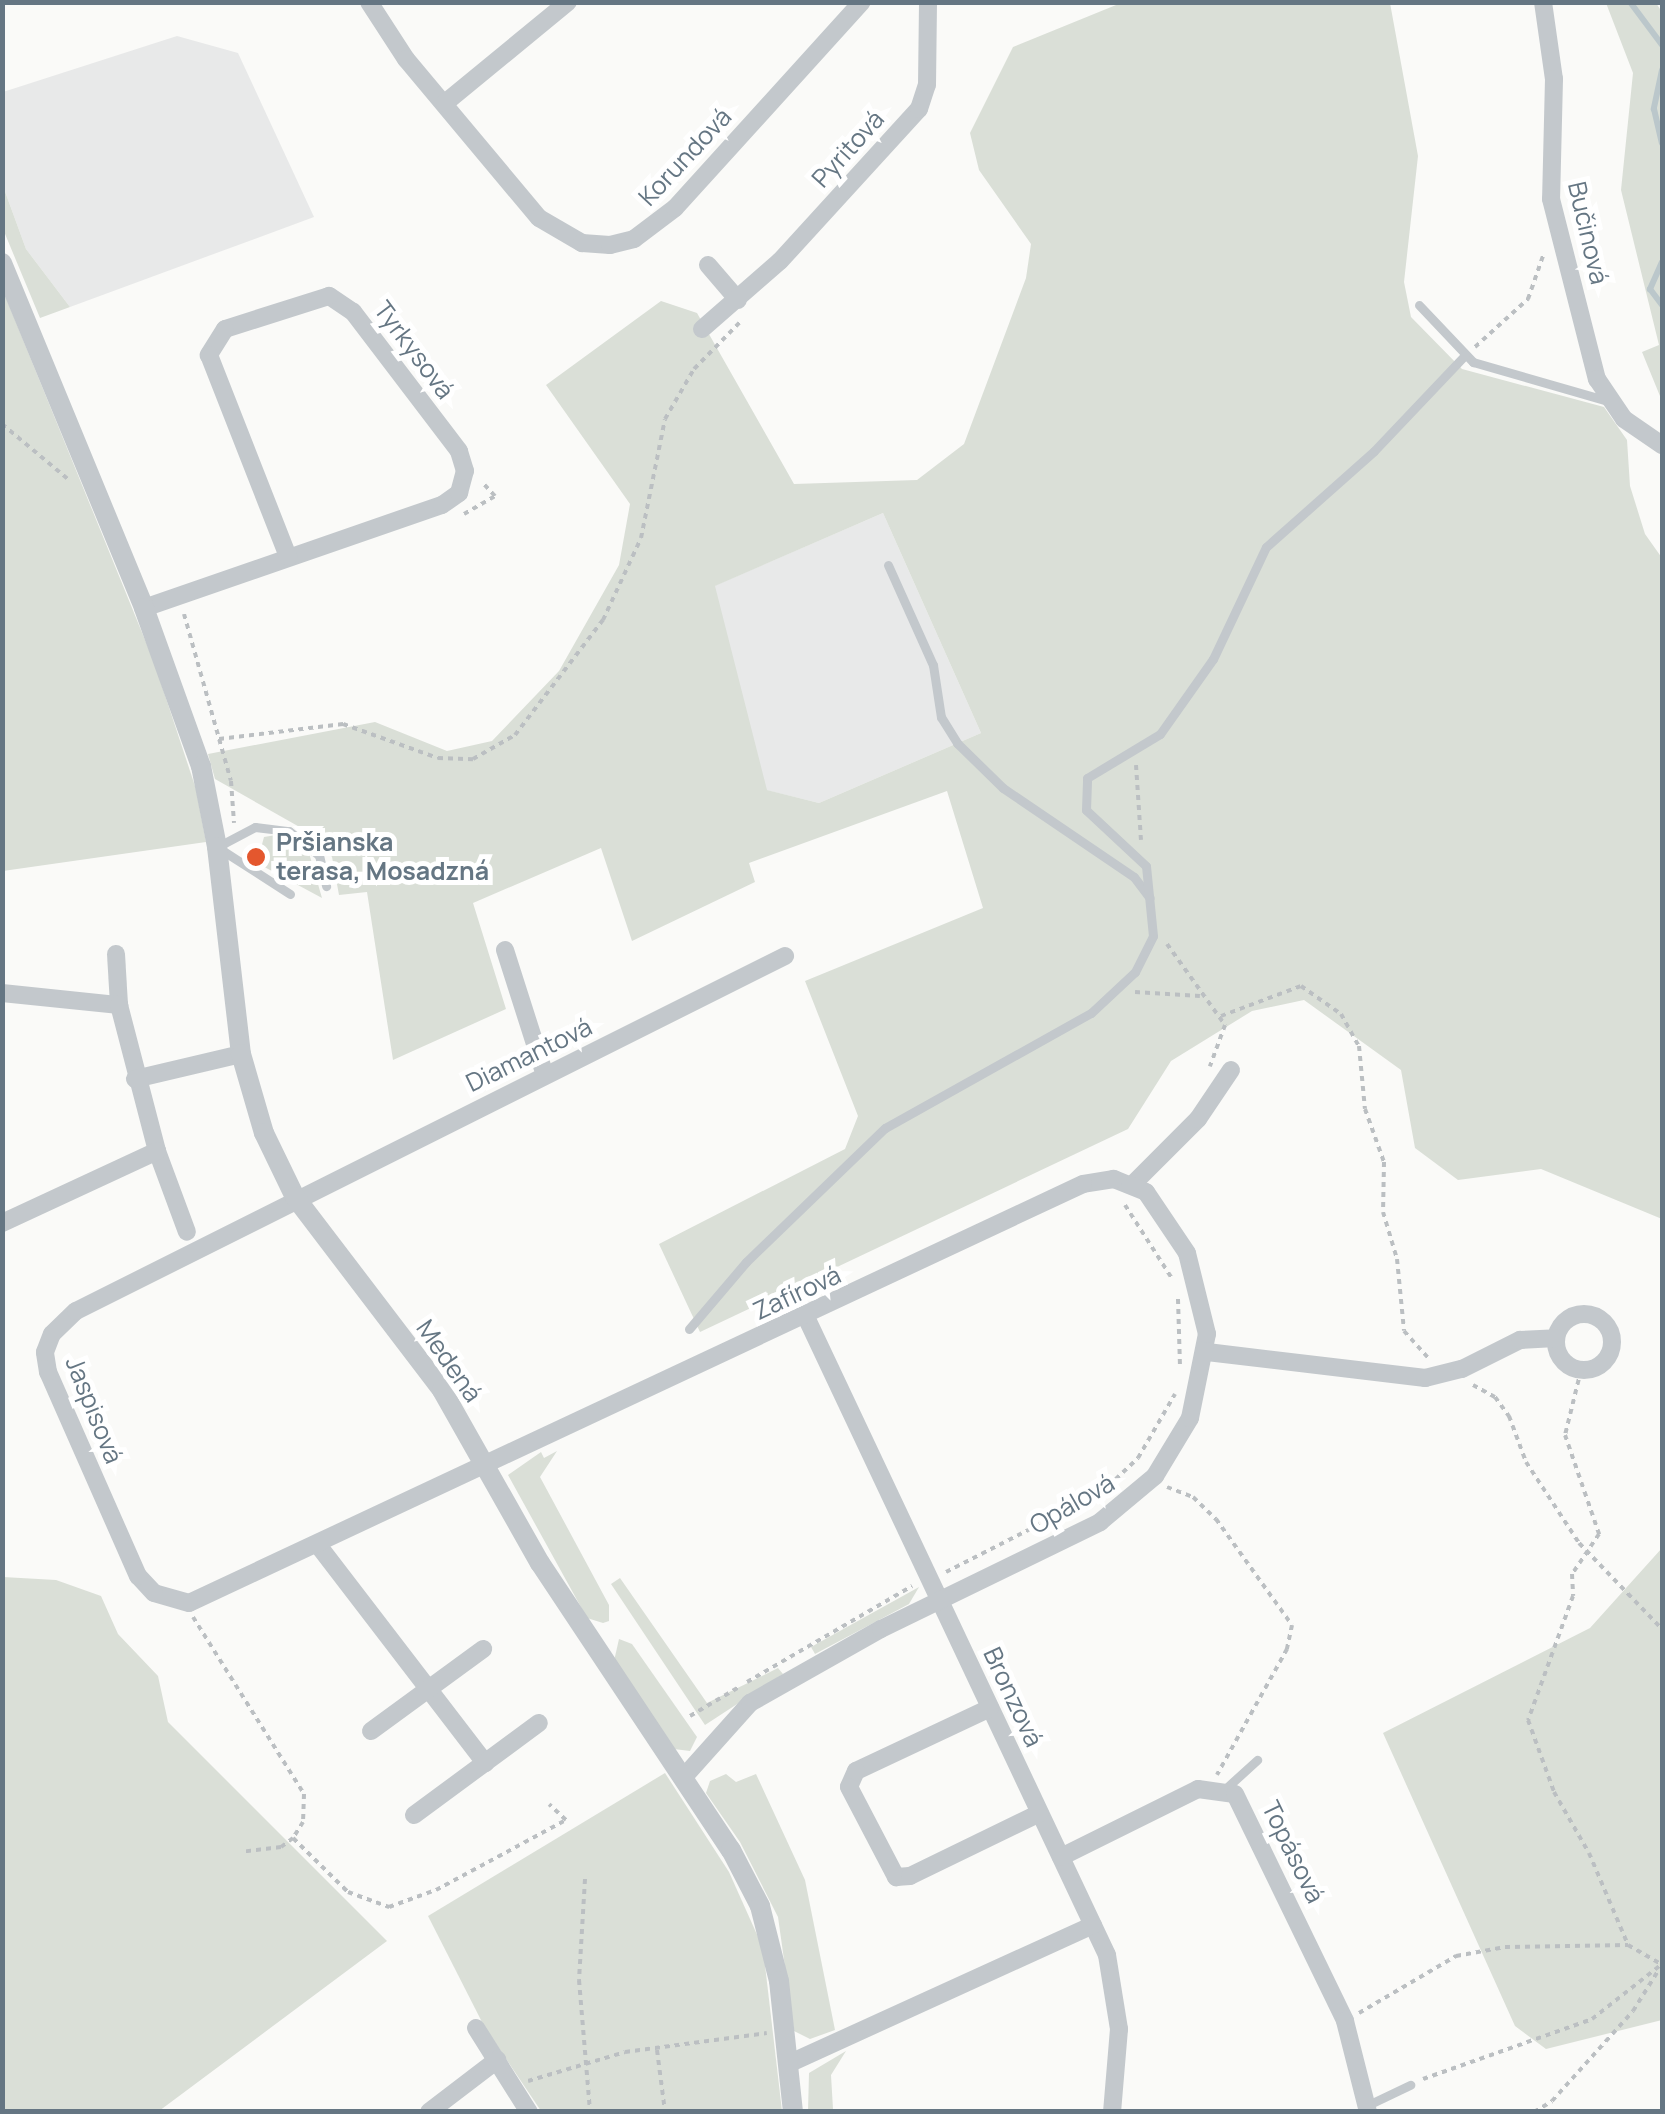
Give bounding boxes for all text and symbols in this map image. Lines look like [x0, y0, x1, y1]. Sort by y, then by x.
street label: Korundová [632, 102, 738, 212]
street label: Pyritová [806, 104, 890, 194]
street label: Bučinová [1562, 179, 1614, 287]
street label: Tyrkysová [368, 295, 460, 405]
place label: Pršianska terasa, Mosadzná [276, 828, 489, 887]
marker: Pršianska terasa, Mosadzná [245, 846, 267, 868]
street label: Diamantová [461, 1012, 597, 1098]
street label: Zafírová [748, 1260, 846, 1326]
street label: Medená [410, 1314, 488, 1408]
street label: Jaspisová [59, 1352, 129, 1468]
street label: Opálová [1024, 1468, 1120, 1540]
street label: Bronzová [977, 1643, 1049, 1751]
street label: Topásová [1255, 1796, 1331, 1908]

